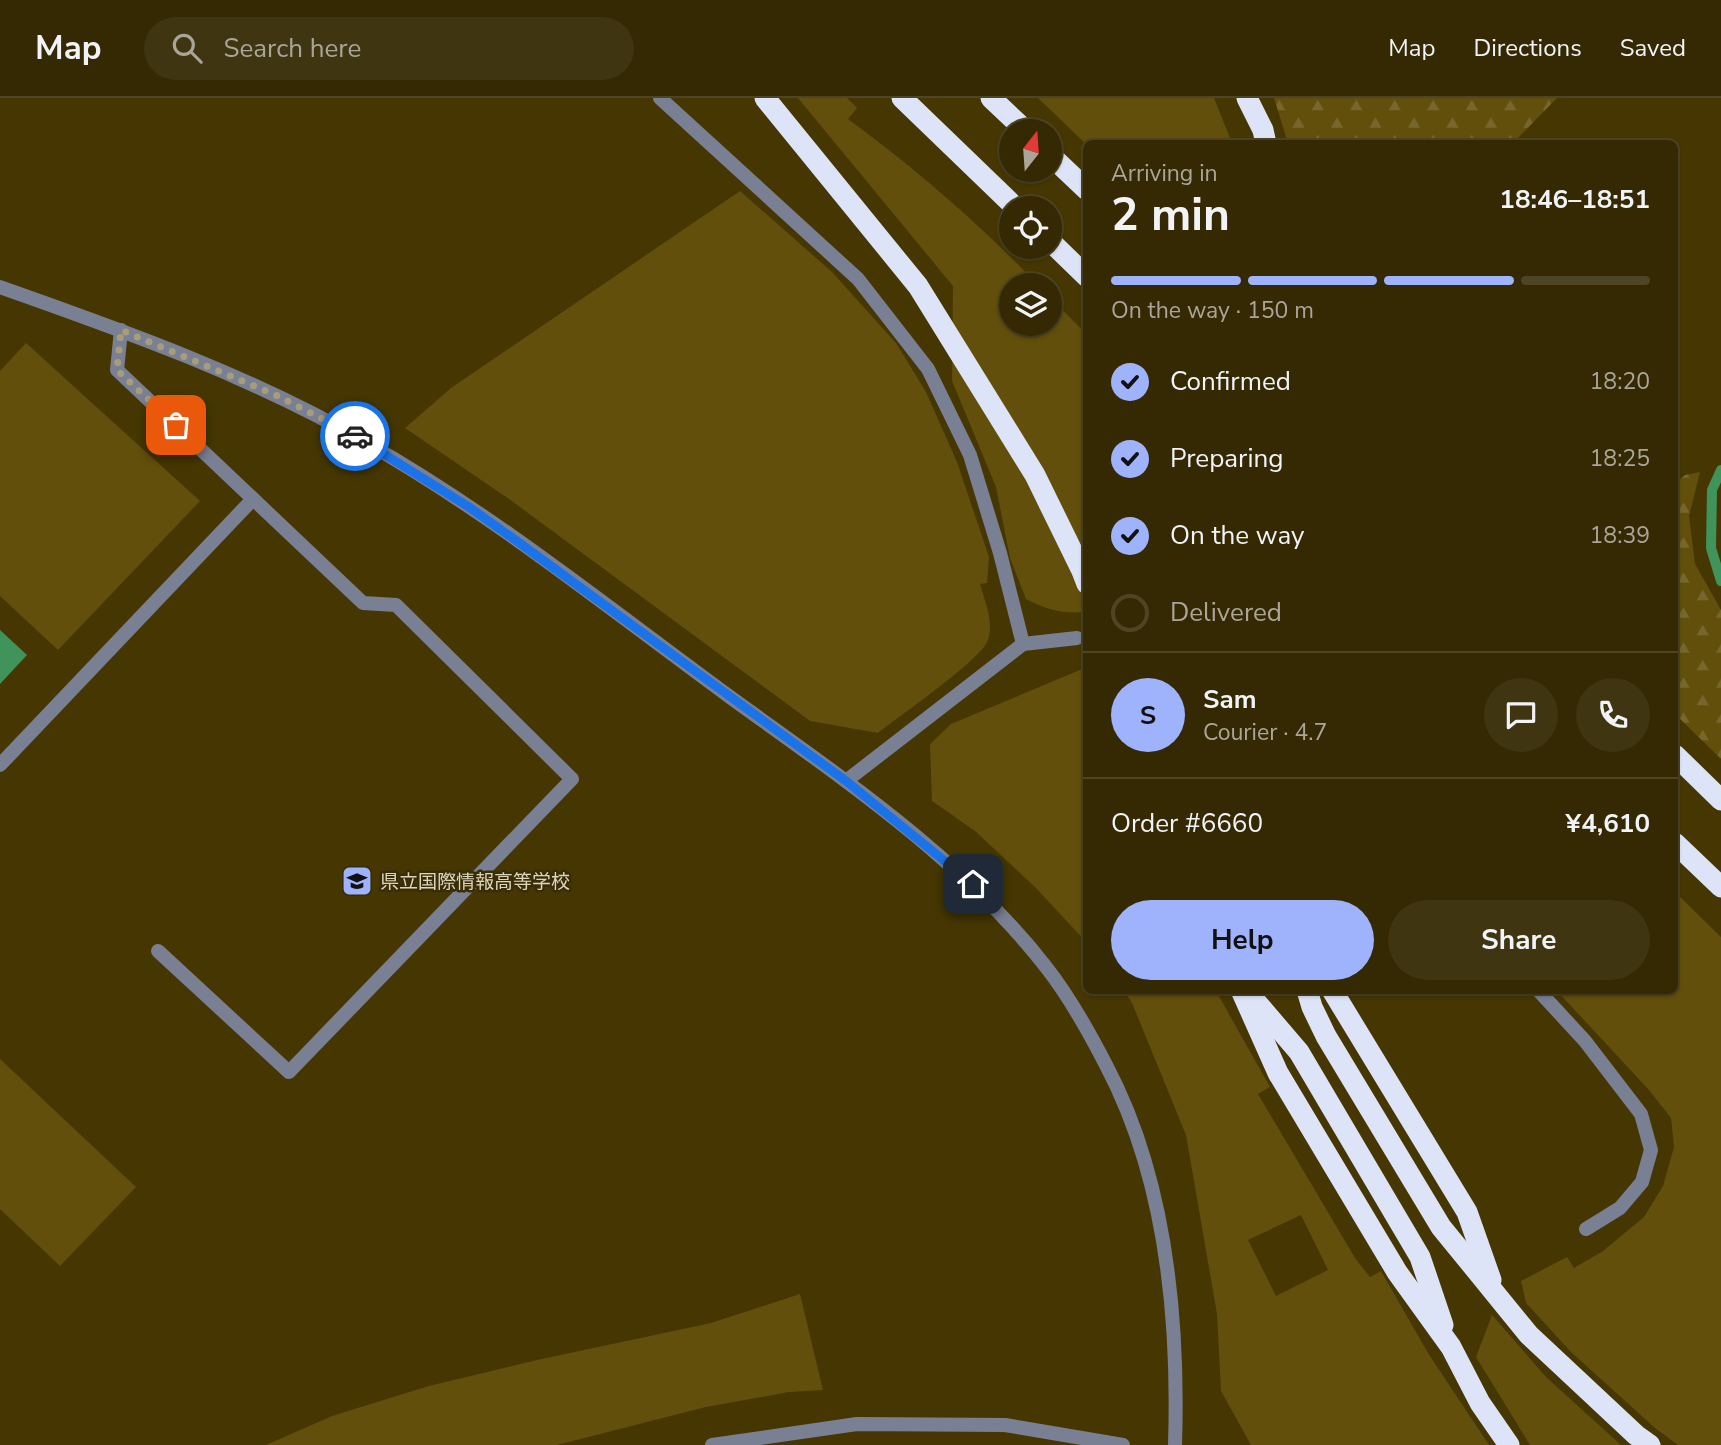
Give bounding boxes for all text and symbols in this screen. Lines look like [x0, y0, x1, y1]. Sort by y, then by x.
search box [144, 17, 634, 80]
text: Map [35, 26, 102, 71]
icon: search [168, 29, 206, 67]
text: Search here [224, 31, 361, 66]
text: Map [1388, 32, 1435, 64]
text: Directions [1473, 32, 1582, 64]
text: Saved [1620, 32, 1686, 64]
north arrow [999, 119, 1062, 182]
map controls [999, 119, 1062, 336]
text: Arriving in [1111, 158, 1218, 189]
text: 18:46–18:51 [1499, 182, 1650, 217]
text: 2 min [1111, 183, 1230, 246]
button: locate [999, 196, 1062, 259]
button: layers [999, 273, 1062, 336]
text: On the way · 150 m [1111, 295, 1314, 326]
icon: check [1111, 363, 1149, 401]
text: Confirmed [1170, 364, 1291, 399]
text: 18:20 [1590, 366, 1650, 397]
pin [146, 395, 206, 455]
courier [320, 401, 390, 471]
icon: bag [157, 406, 195, 444]
icon: car [336, 417, 374, 455]
icon: check [1111, 440, 1149, 478]
text: Preparing [1170, 441, 1283, 476]
text: 18:25 [1590, 443, 1650, 474]
icon: check [1111, 517, 1149, 555]
text: On the way [1170, 518, 1304, 553]
text: 18:39 [1590, 520, 1650, 551]
text: Delivered [1170, 595, 1282, 630]
button: chat [1484, 678, 1558, 752]
button: phone [1576, 678, 1650, 752]
text: Sam [1203, 682, 1256, 717]
text: S [1140, 698, 1156, 733]
text: Courier · 4.7 [1203, 717, 1327, 748]
text: Order #6660 [1111, 806, 1263, 841]
text: ¥4,610 [1566, 806, 1650, 841]
pin [943, 854, 1003, 914]
school or university icon: 県立国際情報高等学校 [340, 864, 374, 898]
icon: home [954, 865, 992, 903]
place label: 県立国際情報高等学校 [380, 869, 570, 895]
button: Help [1111, 900, 1374, 980]
button: Share [1388, 900, 1650, 980]

